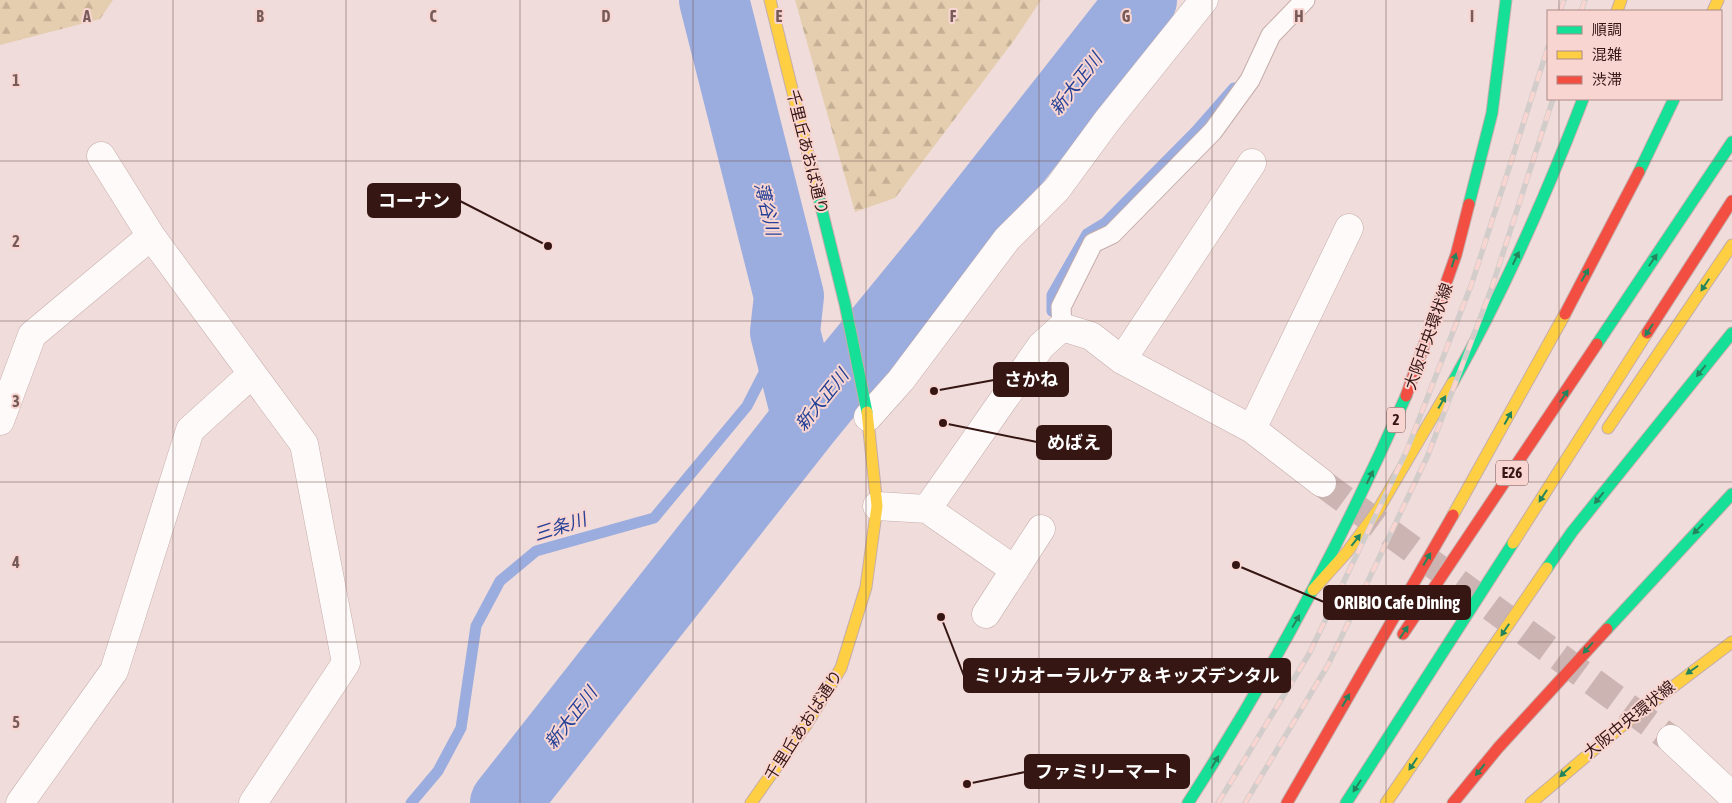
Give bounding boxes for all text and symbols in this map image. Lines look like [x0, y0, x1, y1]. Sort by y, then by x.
text: A [82, 7, 91, 25]
text: B [256, 7, 264, 25]
text: C [429, 7, 437, 25]
text: D [602, 7, 611, 25]
text: E [776, 7, 783, 25]
text: F [950, 7, 957, 25]
text: G [1122, 7, 1131, 25]
text: H [1294, 7, 1304, 25]
text: I [1470, 7, 1474, 25]
legend [1547, 10, 1722, 100]
text: 順調 [1592, 21, 1622, 38]
text: 混雑 [1592, 46, 1622, 63]
water label: 新大正川 [1045, 47, 1107, 119]
text: 1 [12, 71, 20, 89]
text: 渋滞 [1592, 71, 1622, 88]
street label: 千里丘あおば通り [784, 88, 832, 216]
water label: 薄谷川 [751, 180, 785, 240]
callout: コーナン [368, 184, 460, 217]
text: コーナン [378, 190, 450, 211]
text: 2 [12, 232, 20, 250]
one-way arrow [1512, 250, 1521, 265]
one-way arrow [1451, 253, 1459, 268]
one-way arrow [1649, 254, 1658, 267]
one-way arrow [1581, 268, 1589, 283]
one-way arrow [1700, 278, 1710, 292]
street label: 大阪中央環状線 [1400, 280, 1456, 392]
one-way arrow [1644, 323, 1654, 337]
callout: さかね [994, 363, 1068, 396]
water label: 新大正川 [791, 364, 854, 434]
one-way arrow [1695, 364, 1706, 377]
text: さかね [1004, 369, 1058, 390]
one-way arrow [1559, 389, 1569, 402]
text: 3 [12, 392, 20, 410]
one-way arrow [1437, 395, 1446, 408]
road number: 2 [1387, 408, 1405, 432]
one-way arrow [1504, 412, 1513, 425]
callout: めばえ [1037, 426, 1111, 459]
text: めばえ [1047, 432, 1101, 453]
road number: E26 [1496, 460, 1528, 486]
one-way arrow [1367, 470, 1375, 484]
one-way arrow [1538, 490, 1547, 503]
one-way arrow [1594, 491, 1605, 504]
water label: 三条川 [531, 508, 591, 545]
one-way arrow [1692, 523, 1704, 535]
one-way arrow [1351, 533, 1361, 547]
one-way arrow [1423, 552, 1431, 567]
text: 4 [11, 553, 20, 571]
callout: ORIBIO Cafe Dining [1324, 586, 1470, 619]
text: ORIBIO Cafe Dining [1334, 592, 1460, 613]
one-way arrow [1291, 615, 1300, 628]
one-way arrow [1500, 623, 1510, 637]
one-way arrow [1400, 625, 1409, 639]
one-way arrow [1582, 642, 1594, 654]
callout: ミリカオーラルケア＆キッズデンタル [964, 659, 1290, 692]
text: ミリカオーラルケア＆キッズデンタル [974, 665, 1280, 686]
one-way arrow [1685, 665, 1699, 675]
street label: 千里丘あおば通り [761, 666, 845, 784]
street label: 大阪中央環状線 [1580, 677, 1678, 761]
water label: 新大正川 [540, 681, 602, 753]
one-way arrow [1342, 693, 1350, 707]
text: 5 [12, 713, 20, 731]
callout: ファミリーマート [1025, 755, 1189, 788]
one-way arrow [1210, 756, 1219, 769]
one-way arrow [1408, 757, 1418, 771]
text: ファミリーマート [1035, 761, 1179, 782]
one-way arrow [1474, 763, 1485, 776]
one-way arrow [1560, 766, 1572, 778]
one-way arrow [1352, 779, 1362, 793]

